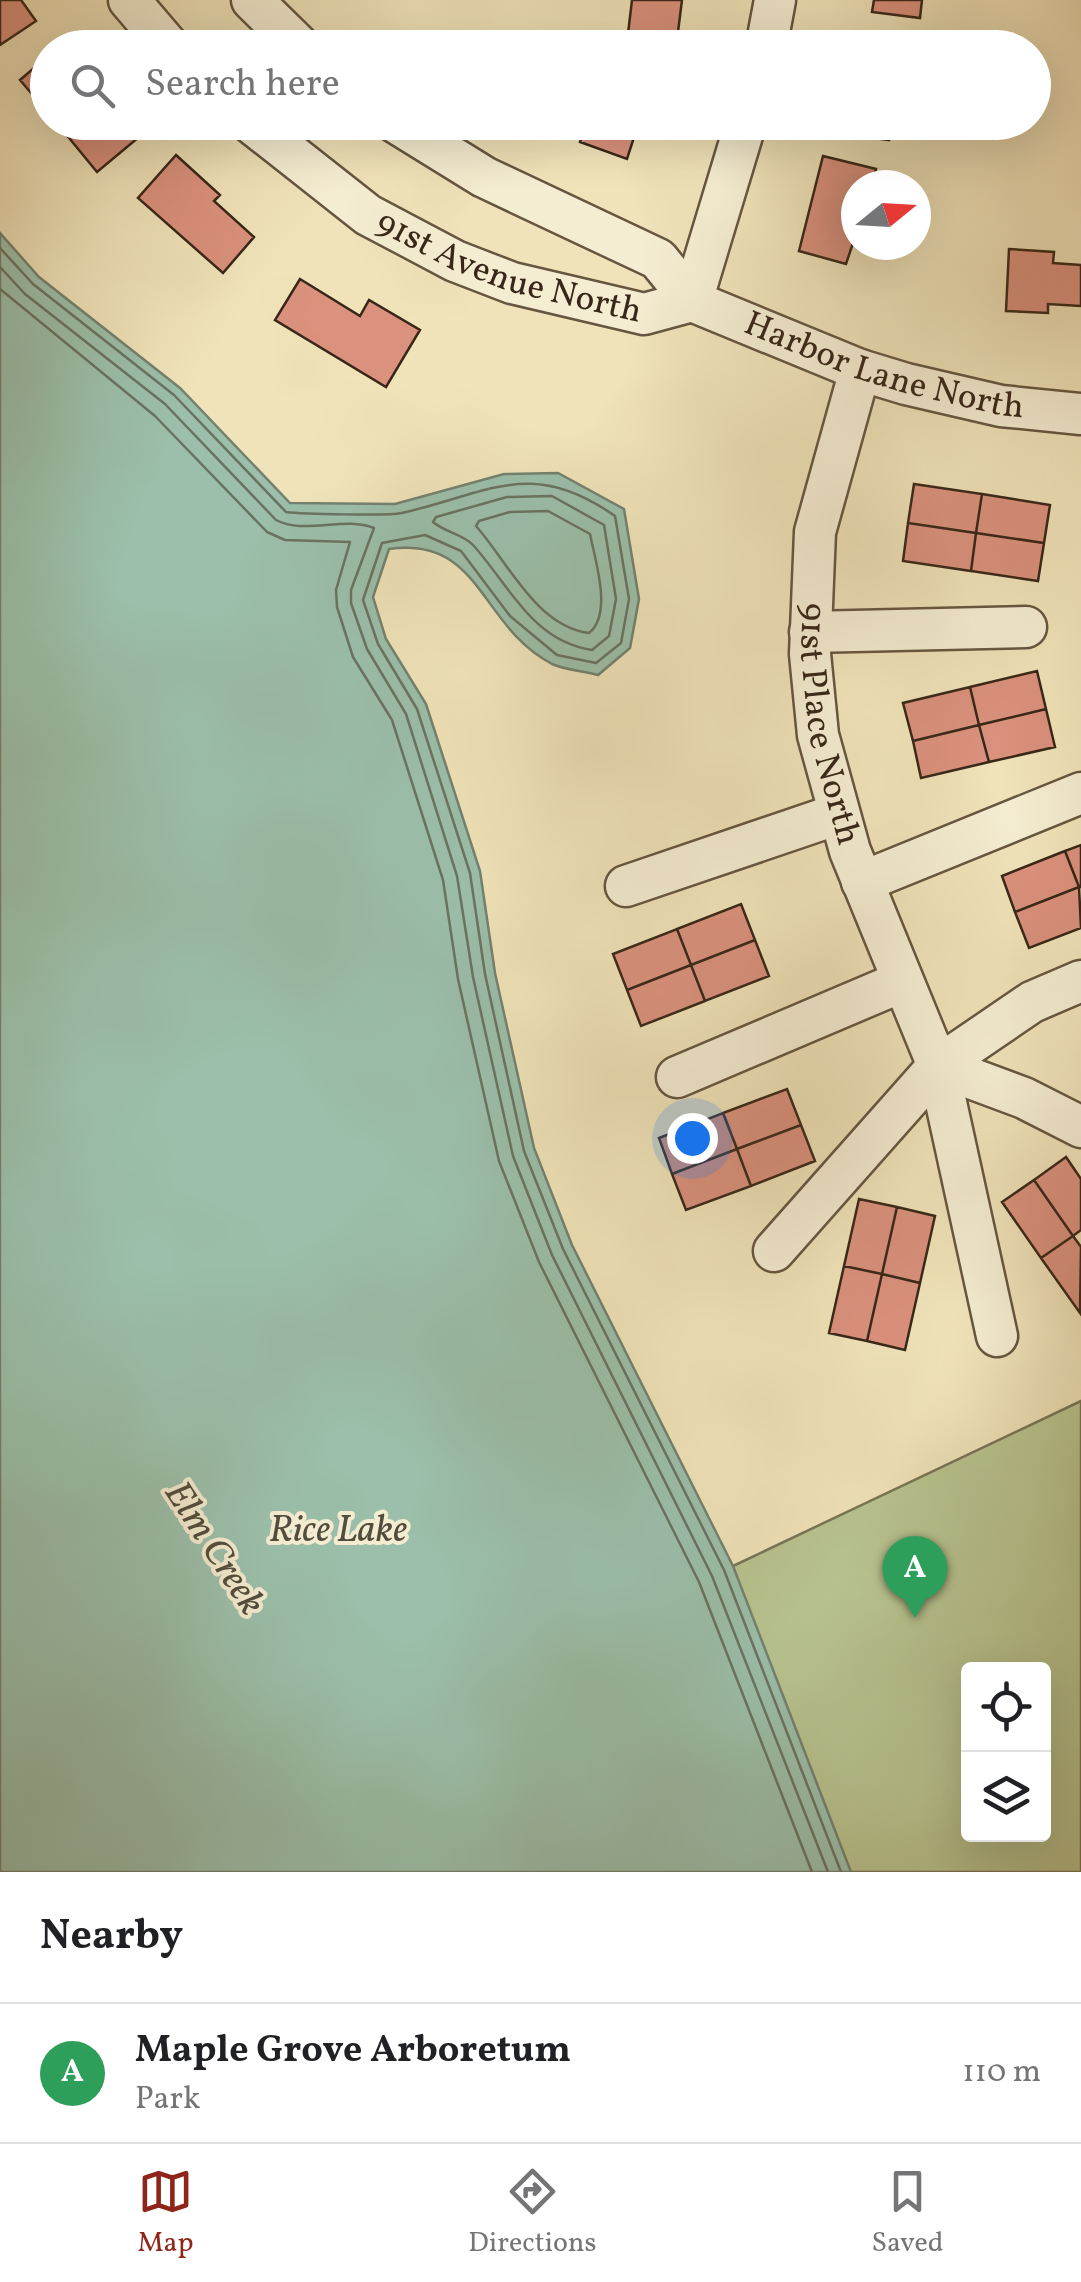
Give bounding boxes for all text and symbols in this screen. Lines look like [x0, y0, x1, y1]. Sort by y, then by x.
search box [30, 30, 1051, 140]
icon: search [65, 58, 120, 113]
text: Search here [145, 59, 340, 112]
north arrow [841, 170, 931, 260]
street label: 91st Avenue North [367, 199, 646, 337]
street label: Harbor Lane North [737, 301, 1026, 432]
street label: 91st Place North [786, 602, 871, 851]
your location [667, 1113, 718, 1164]
water label: Elm Creek [150, 1472, 276, 1626]
water label: Rice Lake [269, 1505, 407, 1558]
pin: A [882, 1536, 948, 1618]
map controls [961, 1662, 1051, 1842]
button: locate [961, 1662, 1051, 1752]
button: layers [961, 1752, 1051, 1842]
text: Nearby [40, 1908, 183, 1967]
text: Maple Grove Arboretum [135, 2025, 571, 2078]
text: A [61, 2051, 84, 2095]
text: 110 m [962, 2051, 1041, 2095]
text: Park [135, 2078, 200, 2122]
tab: Map [137, 2164, 193, 2263]
tab: Directions [468, 2164, 597, 2263]
tab: Saved [871, 2164, 944, 2263]

